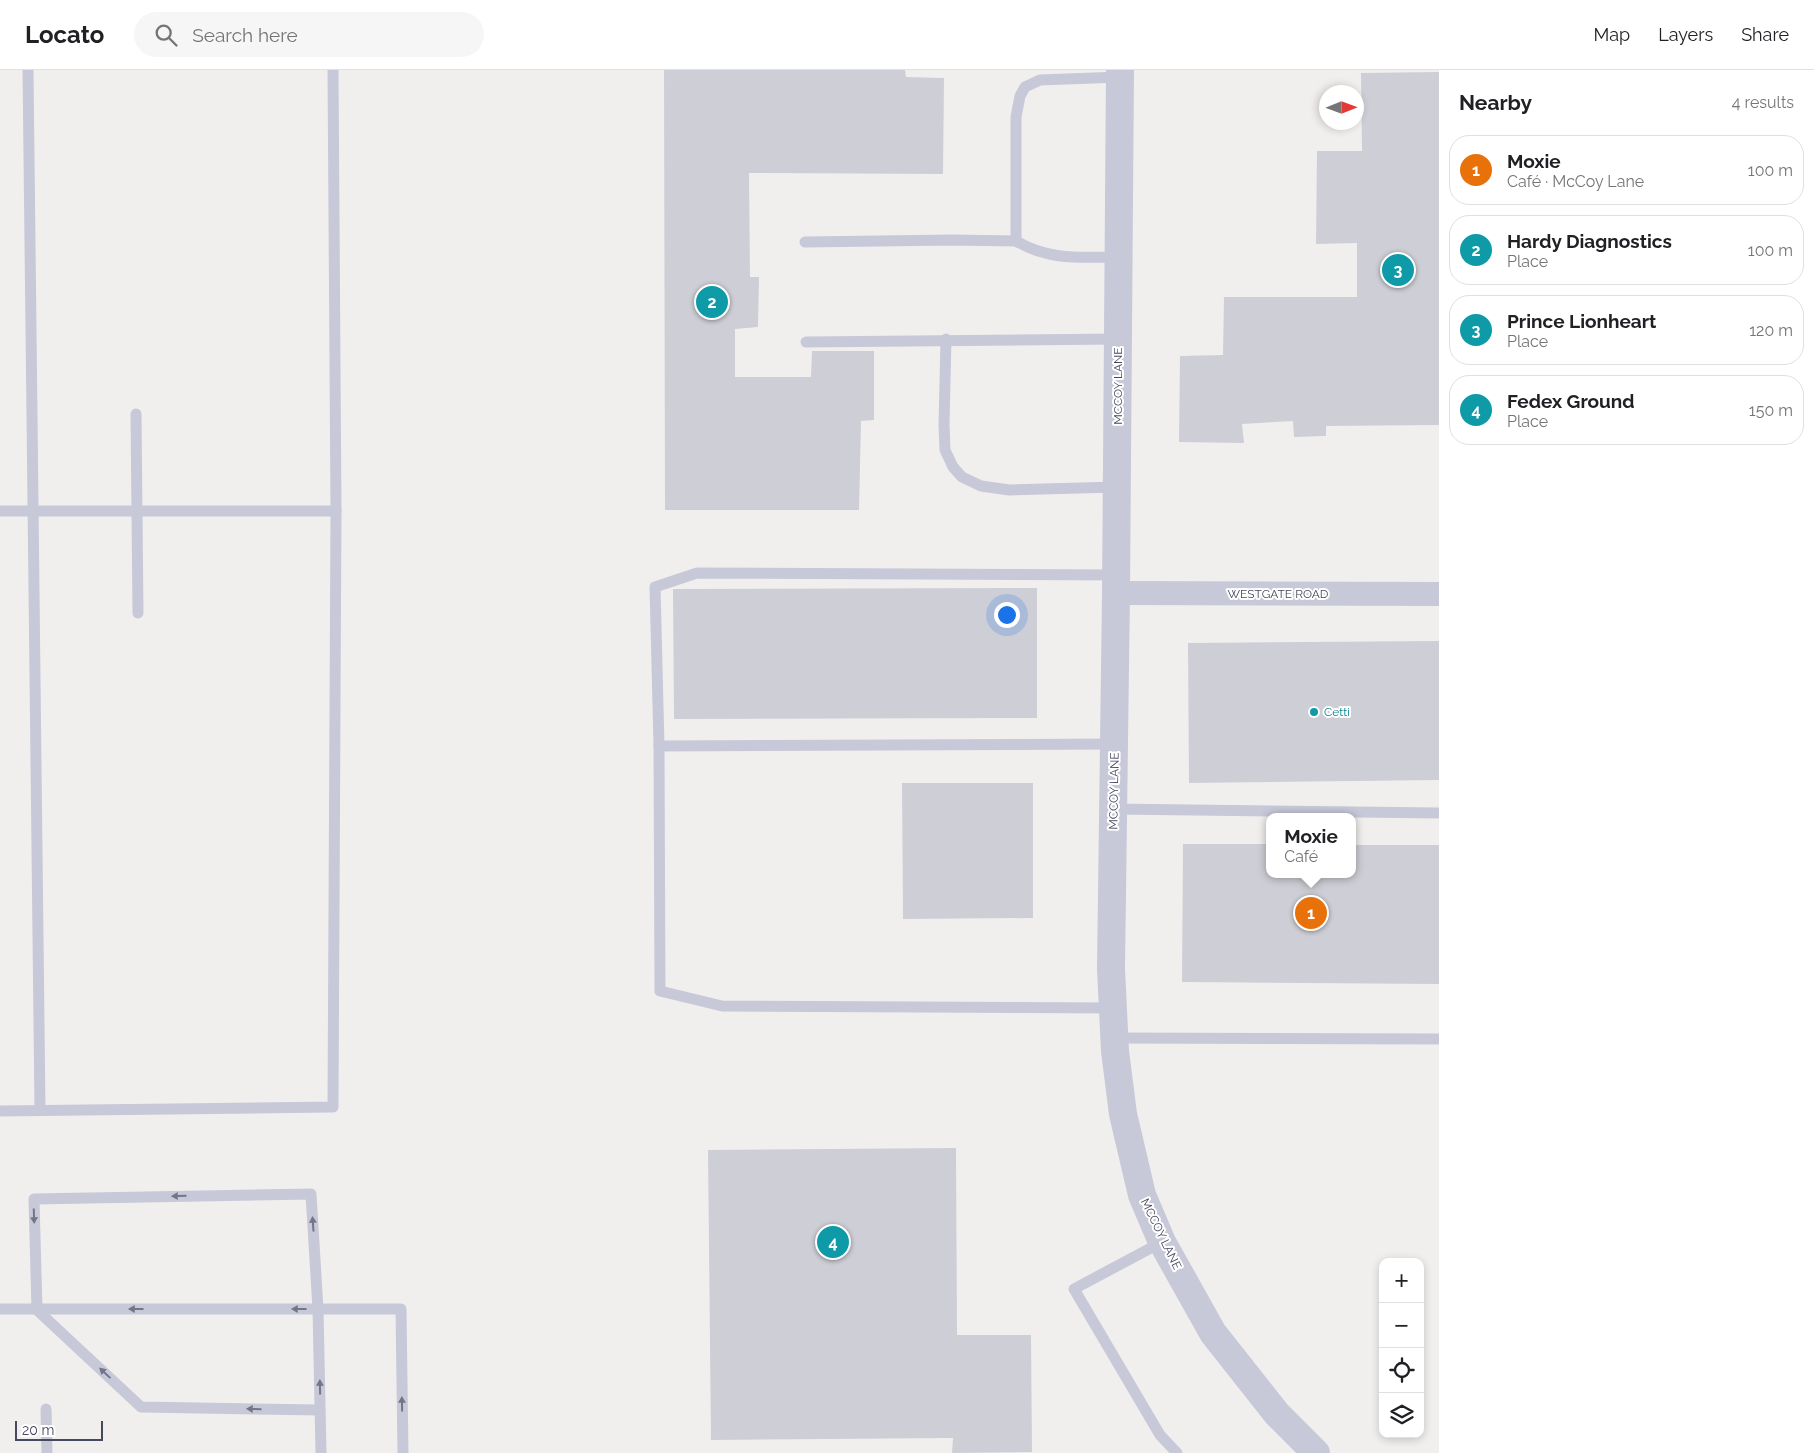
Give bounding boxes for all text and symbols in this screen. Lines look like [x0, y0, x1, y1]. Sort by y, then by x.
search box [134, 12, 484, 57]
text: Locato [25, 20, 104, 49]
icon: search [152, 21, 180, 49]
text: Search here [192, 24, 298, 46]
text: Map [1594, 24, 1630, 45]
text: Layers [1658, 24, 1713, 45]
text: Share [1741, 24, 1789, 45]
north arrow [1319, 85, 1364, 130]
text: Nearby [1459, 90, 1532, 115]
text: 4 results [1732, 93, 1794, 112]
text: Moxie [1507, 150, 1561, 172]
text: 1 [1472, 161, 1480, 180]
text: 100 m [1748, 161, 1793, 180]
text: Café · McCoy Lane [1507, 172, 1644, 191]
text: Hardy Diagnostics [1507, 230, 1672, 252]
text: 2 [1471, 241, 1481, 260]
text: 100 m [1748, 241, 1793, 260]
pin: 3 [1382, 251, 1414, 289]
text: Place [1507, 252, 1548, 271]
pin: 2 [696, 283, 728, 321]
text: Prince Lionheart [1507, 310, 1656, 332]
text: 3 [1472, 321, 1480, 340]
text: 120 m [1749, 321, 1793, 340]
text: Place [1507, 332, 1548, 351]
street label: MCCOY LANE [1111, 347, 1125, 425]
text: Fedex Ground [1507, 390, 1635, 412]
text: 4 [1471, 401, 1481, 420]
text: 150 m [1749, 401, 1793, 420]
text: Place [1507, 412, 1548, 431]
street label: WESTGATE ROAD [1228, 587, 1329, 601]
your location [994, 602, 1020, 628]
place label: Cetti [1324, 705, 1350, 719]
marker: Cetti [1308, 706, 1320, 718]
street label: MCCOY LANE [1106, 752, 1122, 830]
popup [1266, 813, 1356, 878]
text: Moxie [1284, 825, 1338, 847]
text: Café [1284, 847, 1318, 866]
pin: 1 [1295, 894, 1327, 932]
one-way arrow [171, 1193, 187, 1201]
street label: MCCOY LANE [1138, 1196, 1184, 1272]
one-way arrow [31, 1209, 39, 1225]
one-way arrow [308, 1216, 316, 1232]
pin: 4 [817, 1223, 849, 1261]
map controls [1379, 1258, 1424, 1438]
button: + [1379, 1258, 1424, 1303]
button: − [1379, 1303, 1424, 1348]
one-way arrow [128, 1305, 144, 1313]
one-way arrow [290, 1305, 306, 1313]
button: locate [1379, 1348, 1424, 1393]
one-way arrow [99, 1367, 111, 1379]
one-way arrow [316, 1379, 324, 1395]
button: layers [1379, 1393, 1424, 1438]
one-way arrow [398, 1396, 406, 1412]
one-way arrow [246, 1405, 262, 1413]
scale bar [15, 1418, 102, 1441]
text: 20 m [22, 1422, 54, 1438]

